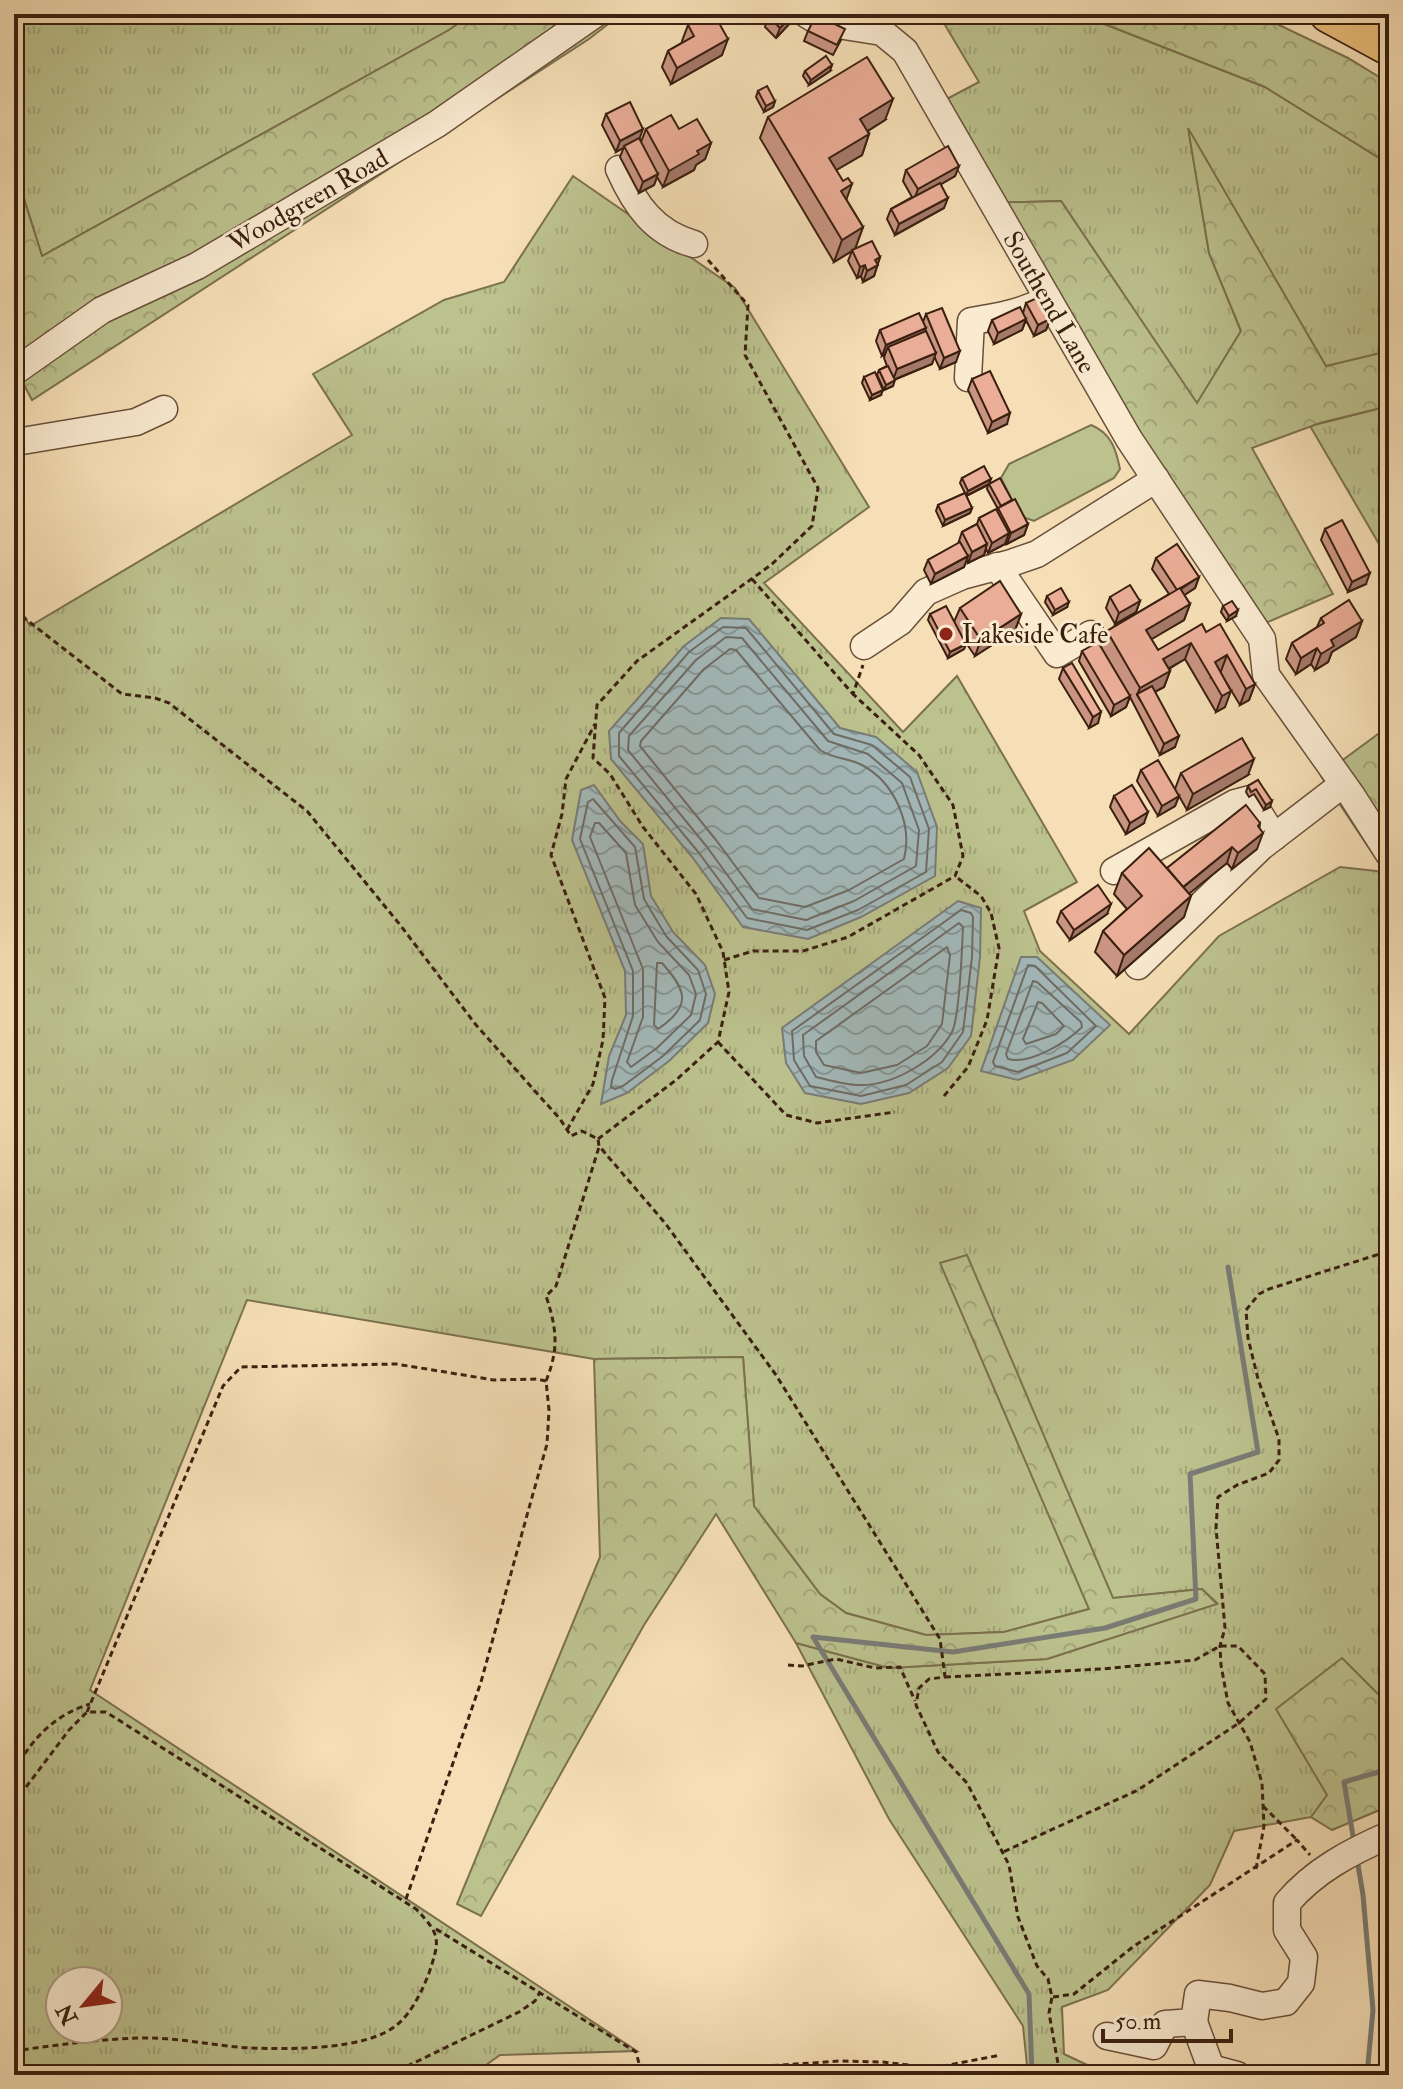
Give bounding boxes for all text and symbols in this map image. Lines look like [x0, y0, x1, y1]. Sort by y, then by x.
street label: Woodgreen Road [222, 142, 394, 260]
street label: Southend Lane [996, 226, 1103, 379]
place label: Lakeside Cafe [962, 619, 1108, 651]
marker: Lakeside Cafe [937, 625, 955, 643]
north arrow [44, 1965, 124, 2045]
scale bar [1103, 1993, 1231, 2043]
text: N [50, 1999, 85, 2030]
text: 50 m [1115, 2006, 1162, 2037]

